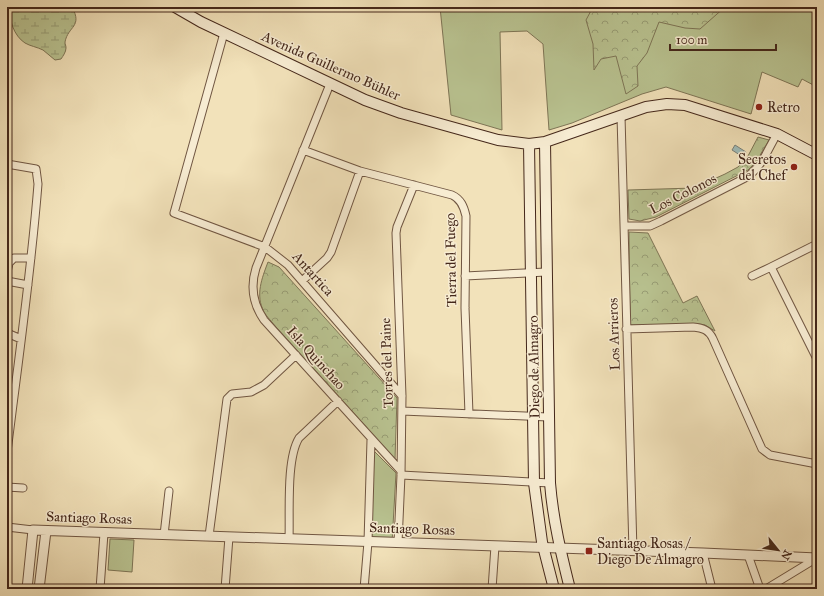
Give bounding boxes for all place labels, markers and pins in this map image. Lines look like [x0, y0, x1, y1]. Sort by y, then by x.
place label: Retro [767, 99, 800, 116]
marker: Retro [754, 102, 764, 112]
place label: Secretos del Chef [738, 151, 788, 184]
marker: Secretos del Chef [789, 162, 799, 172]
place label: Santiago Rosas / Diego De Almagro [597, 535, 704, 568]
marker: Santiago Rosas / Diego De Almagro [584, 546, 594, 556]

